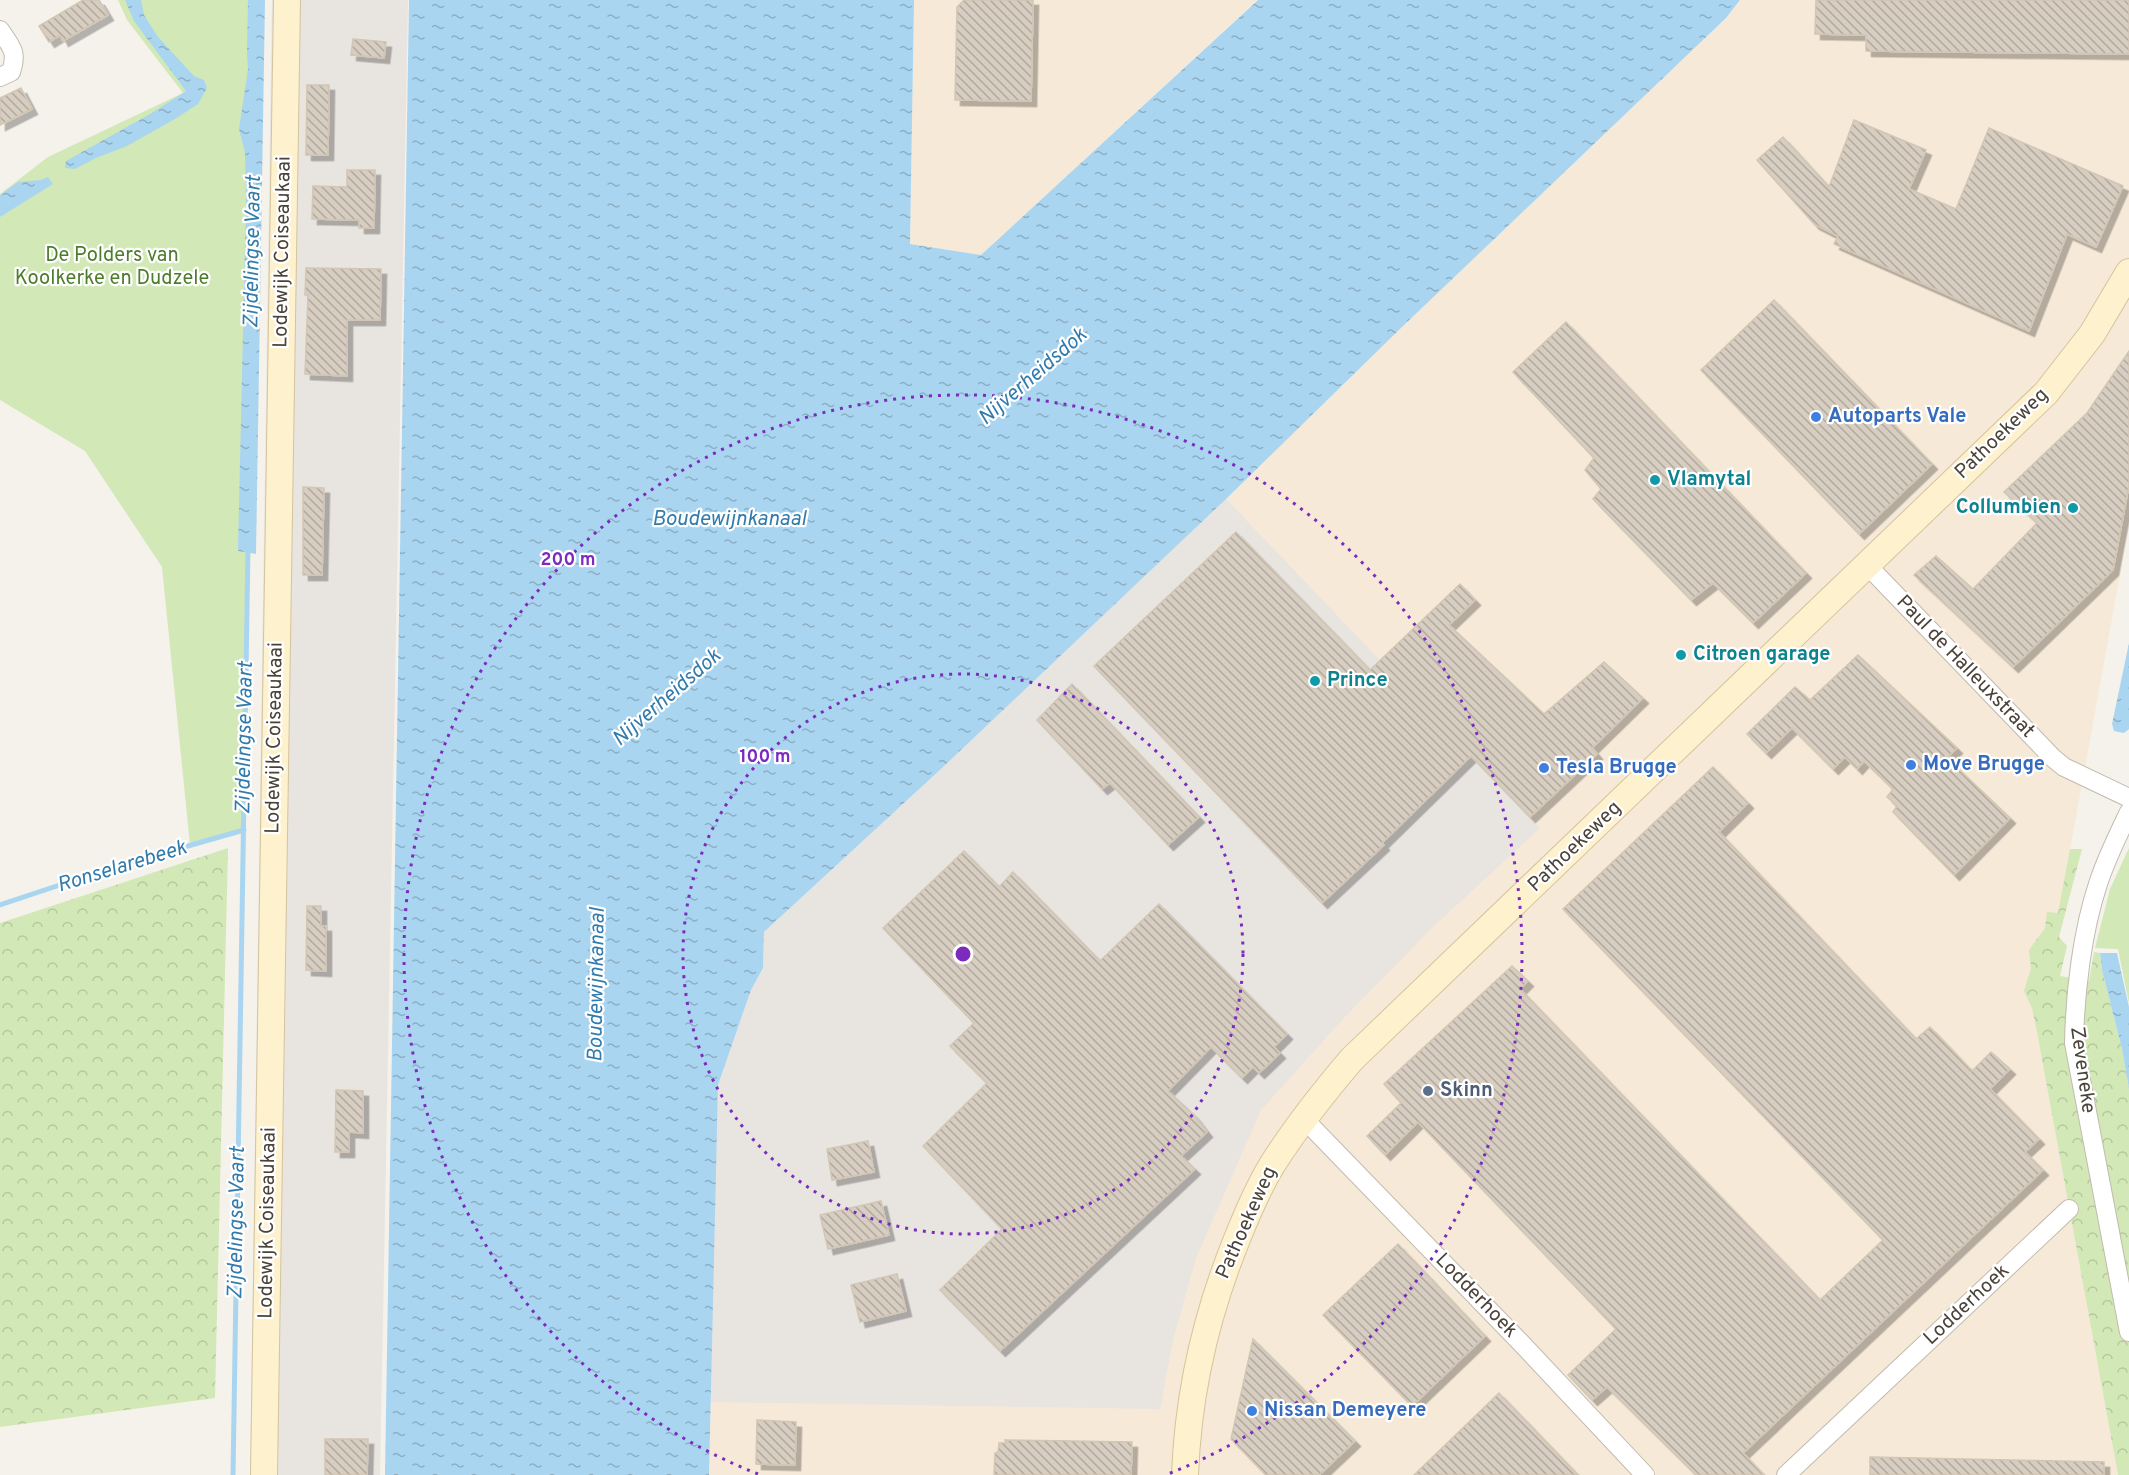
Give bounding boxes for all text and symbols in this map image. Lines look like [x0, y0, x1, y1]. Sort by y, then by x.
street label: Lodewijk Coiseaukaai [268, 156, 298, 348]
water label: Zijdelingse Vaart [238, 174, 268, 329]
park label: De Polders van Koolkerke en Dudzele [15, 243, 209, 292]
water label: Nijverheidsdok [973, 322, 1093, 432]
street label: Pathoekeweg [1950, 383, 2054, 485]
place label: Autoparts Vale [1828, 404, 1966, 430]
marker: Autoparts Vale [1809, 410, 1823, 424]
place label: Vlamytal [1667, 467, 1751, 493]
marker: Vlamytal [1648, 473, 1662, 487]
place label: Collumbien [1956, 495, 2061, 521]
marker: Collumbien [2066, 501, 2080, 515]
water label: Boudewijnkanaal [652, 506, 808, 533]
text: 200 m [540, 549, 596, 572]
street label: Paul de Halleuxstraat [1890, 590, 2040, 744]
street label: Lodewijk Coiseaukaai [260, 642, 290, 834]
place label: Citroen garage [1693, 642, 1830, 668]
water label: Nijverheidsdok [607, 643, 727, 753]
marker: Citroen garage [1674, 648, 1688, 662]
water label: Zijdelingse Vaart [230, 660, 260, 815]
place label: Prince [1327, 668, 1388, 694]
marker: Prince [1308, 674, 1322, 688]
text: 100 m [739, 746, 791, 769]
place label: Move Brugge [1923, 752, 2045, 778]
place label: Tesla Brugge [1556, 755, 1677, 781]
marker: Move Brugge [1904, 758, 1918, 772]
marker: Tesla Brugge [1537, 761, 1551, 775]
street label: Pathoekeweg [1523, 796, 1627, 898]
water label: Ronselarebeek [54, 834, 190, 899]
water label: Boudewijnkanaal [582, 906, 612, 1062]
centre of rings [953, 944, 973, 964]
street label: Zeveneke [2063, 1025, 2101, 1115]
place label: Skinn [1440, 1078, 1493, 1104]
marker: Skinn [1421, 1084, 1435, 1098]
street label: Lodewijk Coiseaukaai [253, 1127, 283, 1319]
water label: Zijdelingse Vaart [222, 1145, 252, 1300]
street label: Pathoekeweg [1211, 1163, 1283, 1283]
street label: Lodderhoek [1429, 1248, 1523, 1344]
street label: Lodderhoek [1919, 1259, 2015, 1351]
place label: Nissan Demeyere [1264, 1398, 1426, 1424]
marker: Nissan Demeyere [1245, 1404, 1259, 1418]

